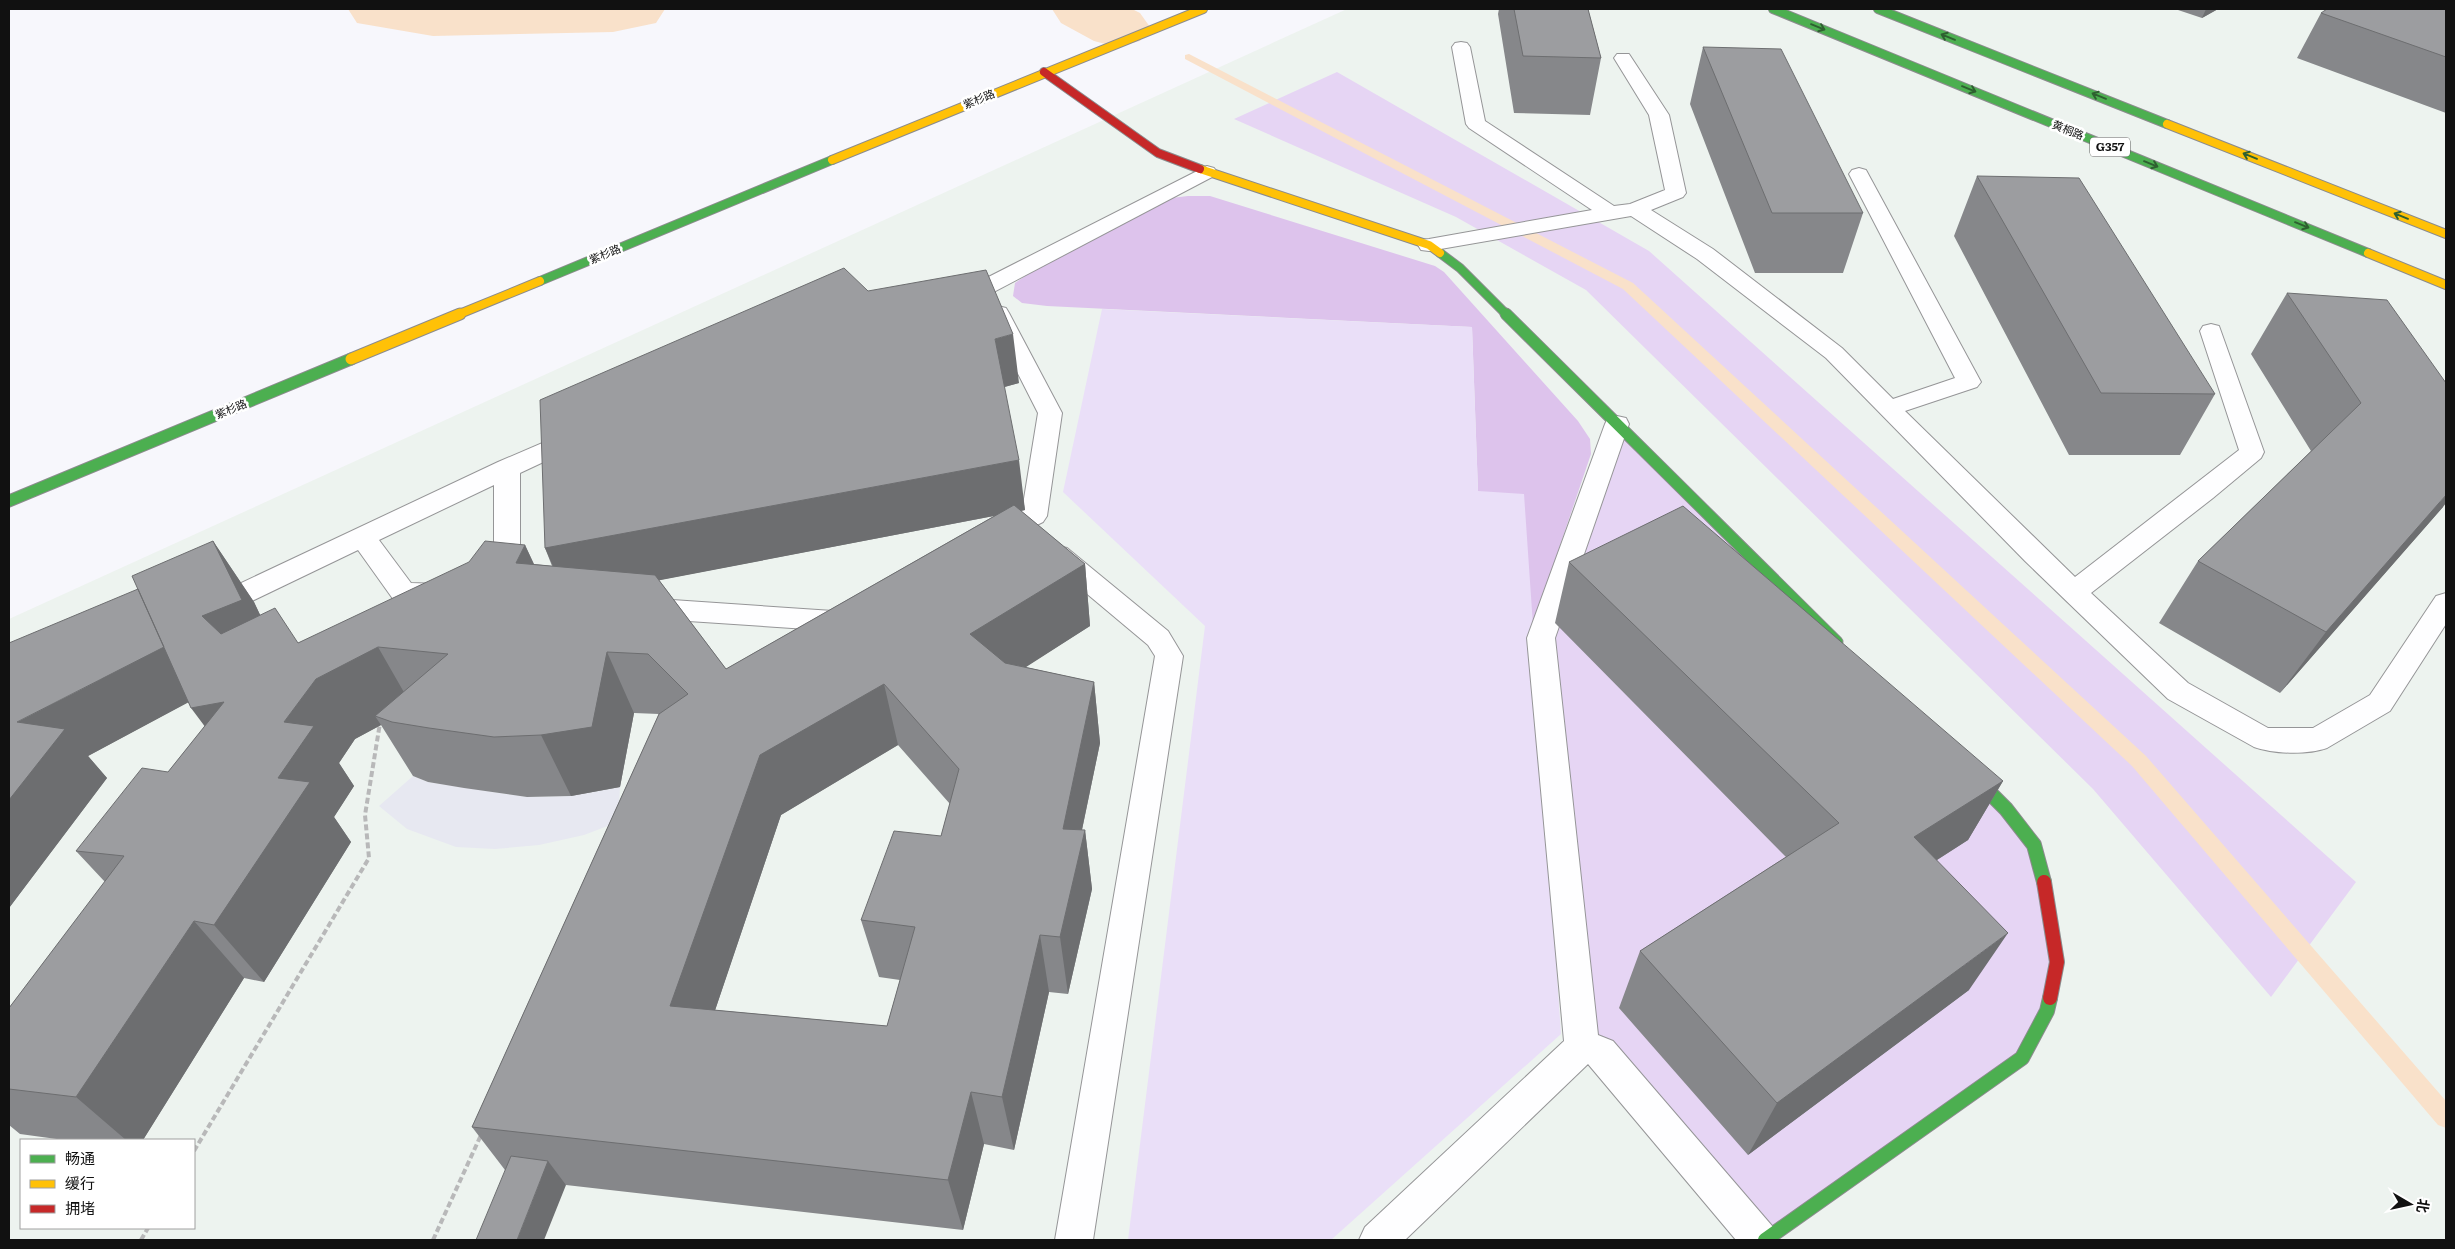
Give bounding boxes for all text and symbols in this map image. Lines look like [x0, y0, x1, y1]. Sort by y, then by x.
one-way arrow [1810, 23, 1825, 33]
one-way arrow [1941, 31, 1956, 41]
street label: 紫杉路 [960, 84, 997, 112]
one-way arrow [1960, 85, 1976, 94]
one-way arrow [2092, 91, 2107, 101]
street label: 黄桐路 [2050, 115, 2087, 143]
road number: G357 [2090, 138, 2130, 156]
one-way arrow [2243, 151, 2258, 161]
one-way arrow [2143, 159, 2158, 169]
one-way arrow [2394, 211, 2409, 220]
one-way arrow [2294, 221, 2309, 231]
street label: 紫杉路 [586, 239, 623, 267]
street label: 紫杉路 [212, 394, 249, 422]
legend [20, 1139, 195, 1229]
text: 畅通 [65, 1146, 95, 1169]
text: 缓行 [65, 1171, 95, 1194]
north arrow [2385, 1179, 2435, 1229]
text: 拥堵 [65, 1196, 95, 1219]
text: 北 [2413, 1198, 2435, 1215]

